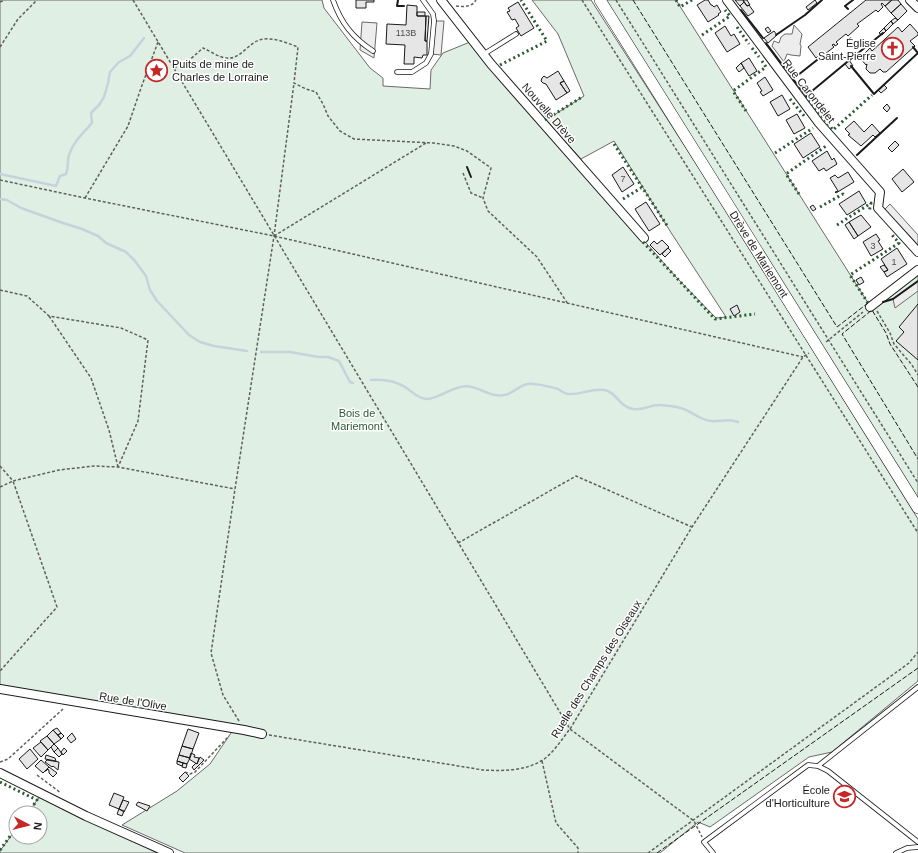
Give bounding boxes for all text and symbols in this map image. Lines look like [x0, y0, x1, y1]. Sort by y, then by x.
house number: 113B [396, 28, 416, 38]
church icon: Église Saint-Pierre [879, 36, 905, 62]
place label: Église Saint-Pierre [818, 37, 876, 62]
place icon: Puits de mine de Charles de Lorraine [143, 57, 169, 83]
street label: Rue Carondelet [781, 57, 837, 125]
place label: Puits de mine de Charles de Lorraine [172, 58, 269, 83]
street label: Nouvelle Drève [520, 81, 578, 145]
house number: 7 [620, 174, 626, 184]
street label: Drève de Mariemont [728, 209, 791, 300]
house number: 3 [870, 241, 876, 251]
house number: 1 [891, 257, 897, 267]
park label: Bois de Mariemont [331, 407, 383, 432]
street label: Ruelle des Champs des Oiseaux [548, 597, 644, 740]
street label: Rue de l'Olive [98, 690, 168, 712]
school or university icon: École d'Horticulture [832, 783, 858, 809]
place label: École d'Horticulture [766, 784, 830, 809]
north arrow [8, 805, 48, 845]
text: N [31, 822, 44, 831]

